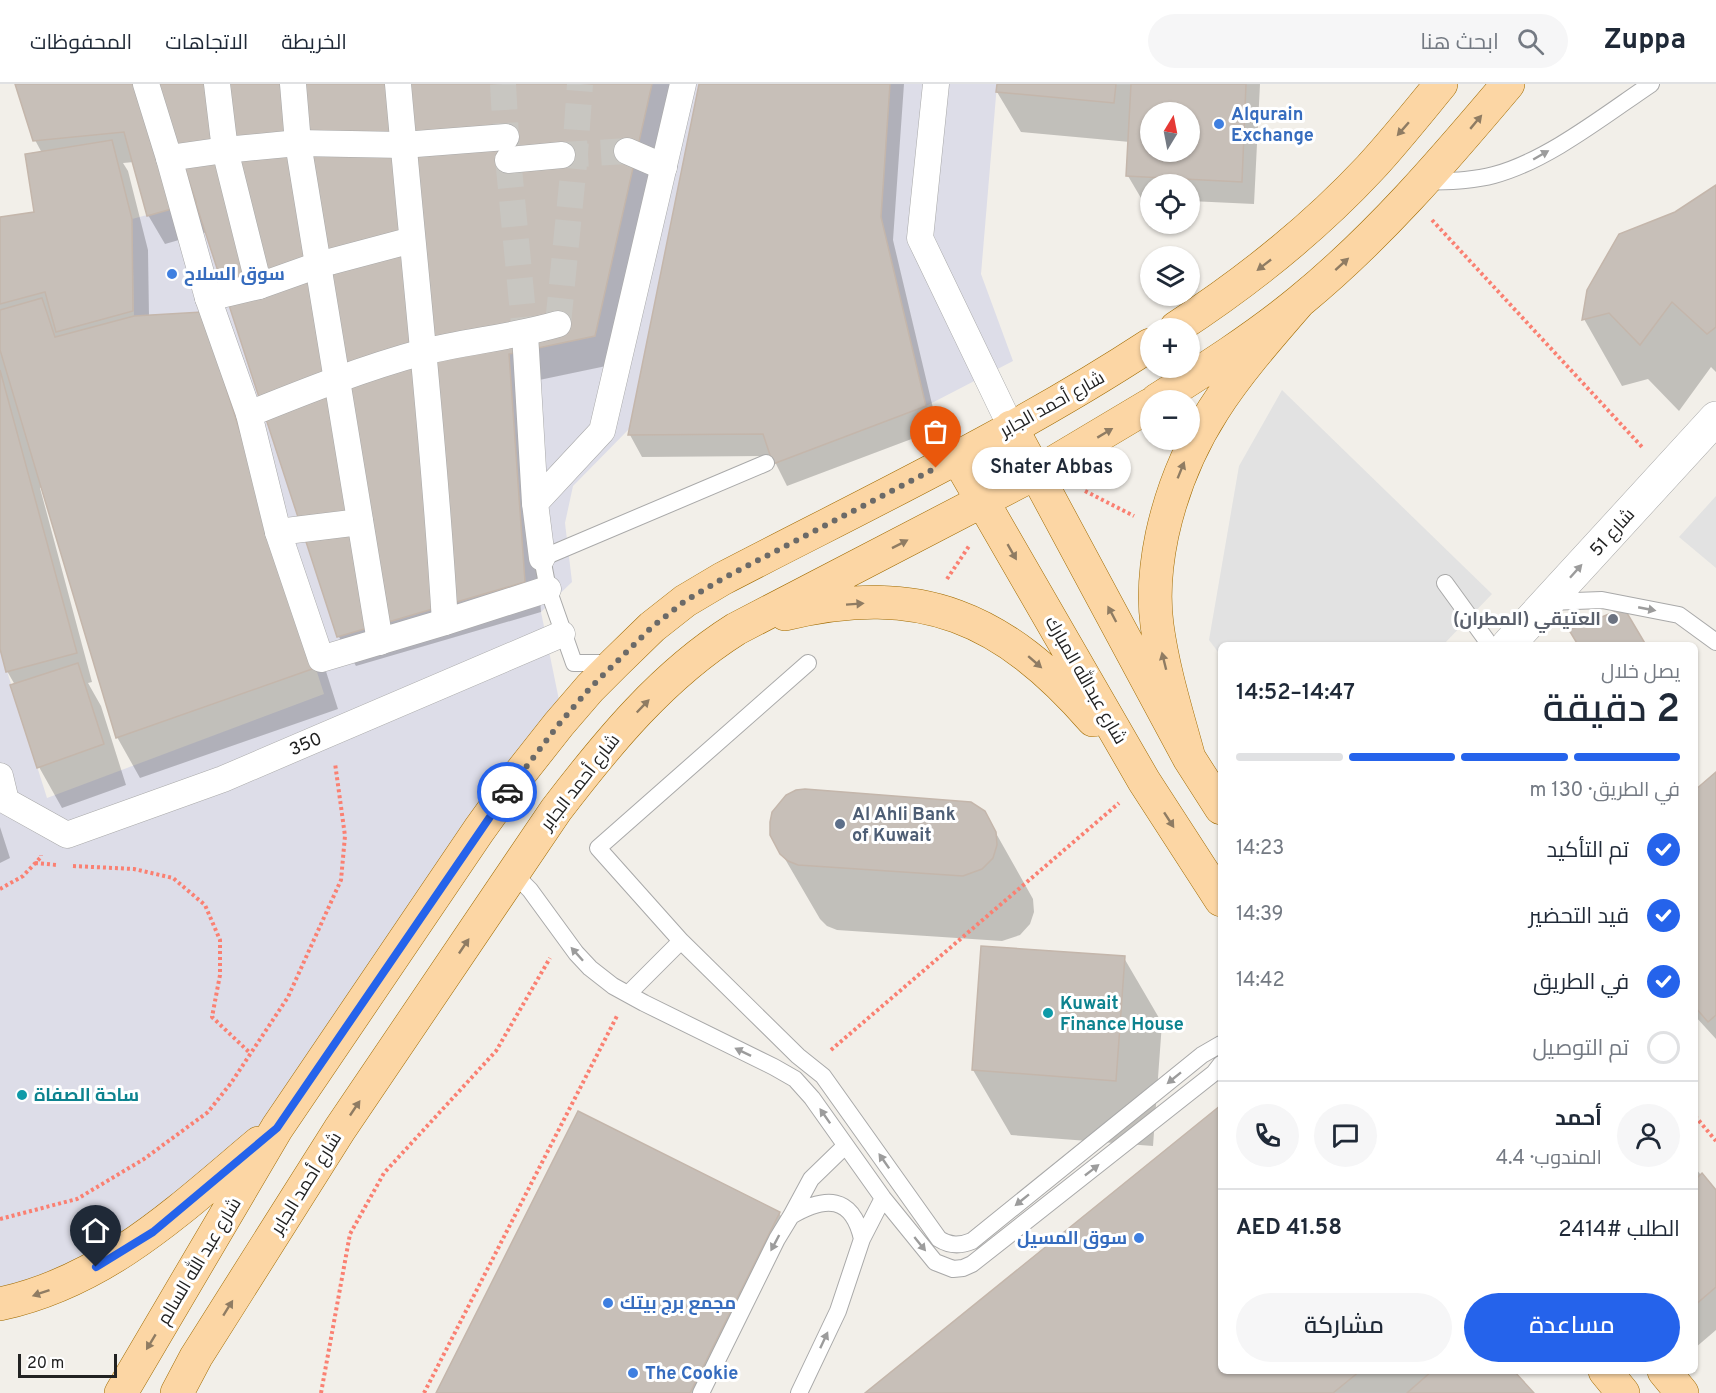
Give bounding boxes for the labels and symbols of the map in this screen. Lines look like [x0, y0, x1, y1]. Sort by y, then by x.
north arrow [1140, 102, 1200, 162]
place label: Alqurain Exchange [1231, 104, 1314, 148]
one-way arrow [1469, 115, 1482, 130]
marker: Alqurain Exchange [1212, 117, 1226, 131]
one-way arrow [1397, 121, 1410, 137]
one-way arrow [1533, 150, 1550, 160]
one-way arrow [1335, 257, 1350, 271]
one-way arrow [1256, 258, 1272, 271]
place label: سوق السلاح [184, 264, 285, 287]
marker: سوق السلاح [165, 267, 179, 281]
street label: شارع أحمد الجابر [995, 366, 1109, 444]
pin [910, 406, 961, 468]
one-way arrow [1097, 427, 1113, 438]
callout: Shater Abbas [972, 447, 1131, 489]
one-way arrow [1177, 461, 1186, 479]
street label: شارع 51 [1585, 504, 1641, 562]
one-way arrow [892, 539, 909, 549]
one-way arrow [1006, 544, 1017, 560]
one-way arrow [1569, 564, 1582, 579]
one-way arrow [845, 599, 864, 609]
one-way arrow [1107, 605, 1117, 622]
one-way arrow [1638, 605, 1657, 614]
place label: العتيقي (المطران) [1453, 609, 1601, 634]
street label: شارع عبدالله المبارك [1039, 612, 1132, 749]
marker: العتيقي (المطران) [1606, 612, 1620, 626]
one-way arrow [1159, 651, 1169, 670]
one-way arrow [1027, 655, 1042, 668]
one-way arrow [635, 700, 649, 714]
street label: 350 [286, 728, 326, 762]
street label: شارع أحمد الجابر [535, 729, 626, 837]
courier [477, 762, 537, 822]
place label: Al Ahli Bank of Kuwait [852, 804, 956, 848]
one-way arrow [1163, 812, 1174, 828]
marker: Al Ahli Bank of Kuwait [833, 817, 847, 831]
one-way arrow [458, 938, 469, 954]
one-way arrow [570, 946, 584, 961]
place label: Kuwait Finance House [1060, 993, 1184, 1037]
marker: Kuwait Finance House [1041, 1006, 1055, 1020]
one-way arrow [735, 1047, 752, 1056]
one-way arrow [1166, 1071, 1182, 1084]
place label: ساحة الصفاة [34, 1085, 139, 1108]
marker: ساحة الصفاة [15, 1088, 29, 1102]
one-way arrow [349, 1099, 360, 1116]
one-way arrow [820, 1108, 831, 1124]
street label: شارع أحمد الجابر [265, 1128, 348, 1240]
one-way arrow [878, 1153, 890, 1169]
one-way arrow [1084, 1164, 1099, 1176]
street label: شارع عبد الله السالم [152, 1193, 247, 1330]
one-way arrow [1014, 1194, 1030, 1207]
pin [70, 1205, 121, 1267]
place label: سوق المسيل [1017, 1228, 1127, 1251]
marker: سوق المسيل [1132, 1231, 1146, 1245]
one-way arrow [770, 1235, 780, 1252]
one-way arrow [913, 1236, 925, 1251]
one-way arrow [32, 1288, 50, 1298]
place label: مجمع برج بيتك [620, 1293, 736, 1316]
marker: مجمع برج بيتك [601, 1296, 615, 1310]
one-way arrow [222, 1300, 233, 1316]
one-way arrow [819, 1332, 828, 1349]
one-way arrow [146, 1334, 157, 1350]
scale bar [18, 1351, 117, 1378]
place label: The Cookie [645, 1363, 738, 1386]
marker: The Cookie [626, 1366, 640, 1380]

